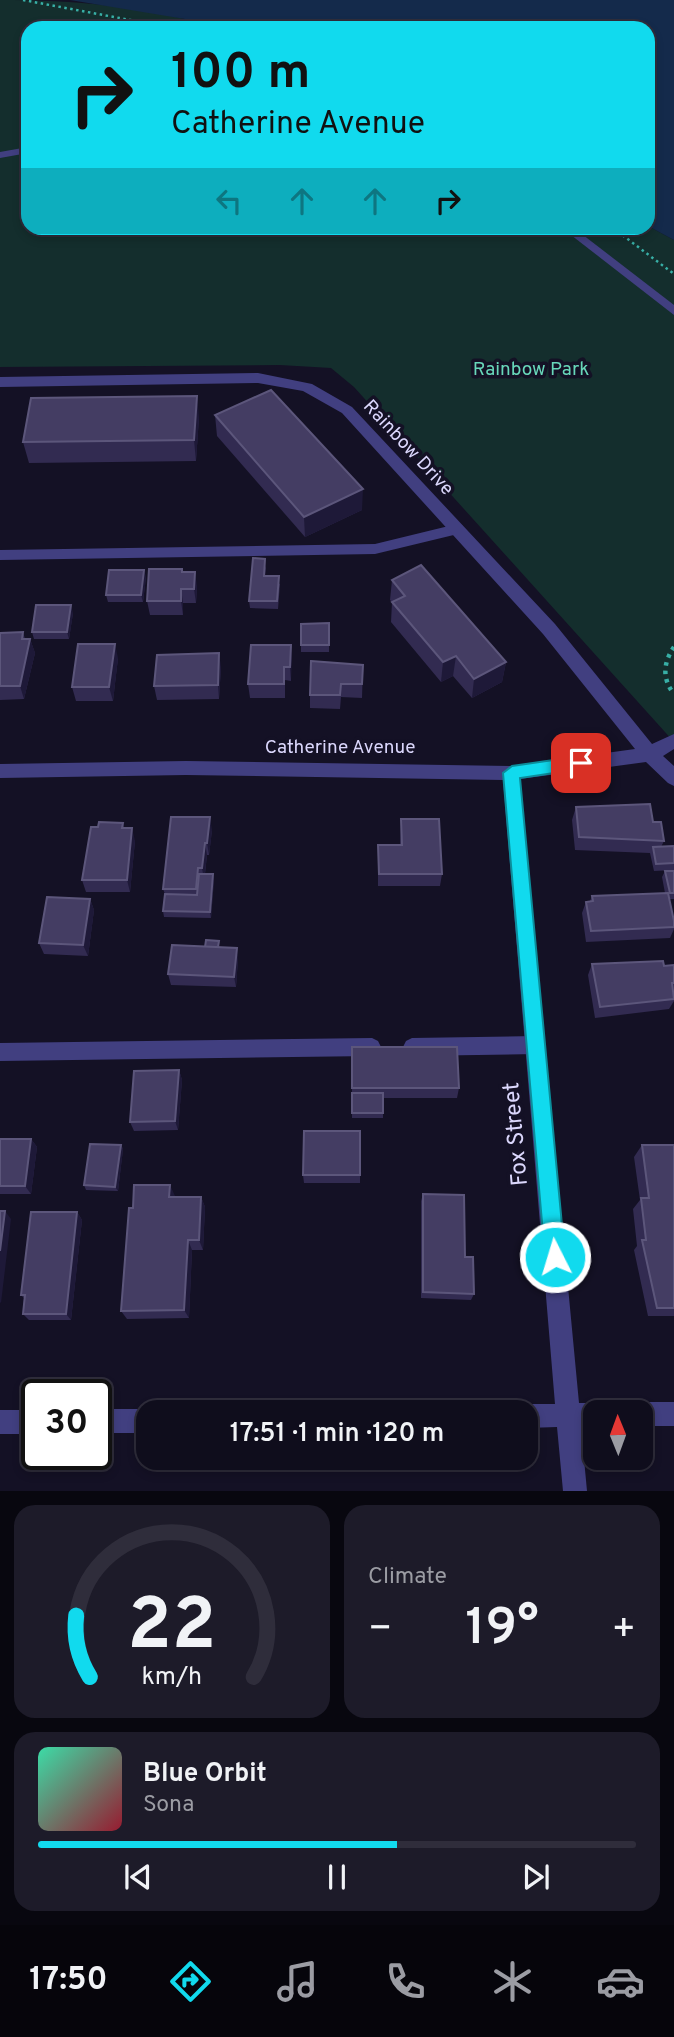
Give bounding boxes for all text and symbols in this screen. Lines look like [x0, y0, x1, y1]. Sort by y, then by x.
text: 100 m [171, 44, 310, 106]
icon: right [56, 49, 147, 140]
text: Catherine Avenue [171, 105, 425, 145]
icon: left [210, 182, 248, 220]
icon: ahead [283, 182, 321, 220]
icon: ahead [356, 182, 394, 220]
icon: right [429, 182, 467, 220]
park label: Rainbow Park [473, 358, 589, 382]
street label: Rainbow Drive [357, 395, 459, 501]
pin [551, 733, 611, 793]
street label: Catherine Avenue [265, 736, 415, 760]
icon: arrive [562, 744, 600, 782]
street label: Fox Street [498, 1081, 536, 1187]
position arrow [518, 1220, 592, 1294]
speed limit sign: 30 [21, 1379, 112, 1470]
north arrow [583, 1400, 653, 1470]
map controls [583, 1400, 653, 1470]
text: 17:51 · 1 min · 120 m [230, 1418, 444, 1451]
text: Climate [368, 1563, 447, 1592]
text: 22 [127, 1584, 217, 1676]
text: 19° [465, 1597, 539, 1663]
text: − [368, 1606, 393, 1655]
text: + [611, 1606, 636, 1655]
text: km/h [142, 1662, 202, 1694]
text: Blue Orbit [143, 1758, 267, 1791]
text: Sona [143, 1791, 194, 1820]
icon: previous [119, 1858, 157, 1896]
icon: pause [318, 1858, 356, 1896]
icon: next [517, 1858, 555, 1896]
icon: directions [166, 1957, 215, 2006]
icon: music [273, 1957, 322, 2006]
icon: phone [381, 1957, 430, 2006]
icon: climate [488, 1957, 537, 2006]
icon: car [596, 1957, 645, 2006]
text: 17:50 [29, 1961, 108, 2001]

